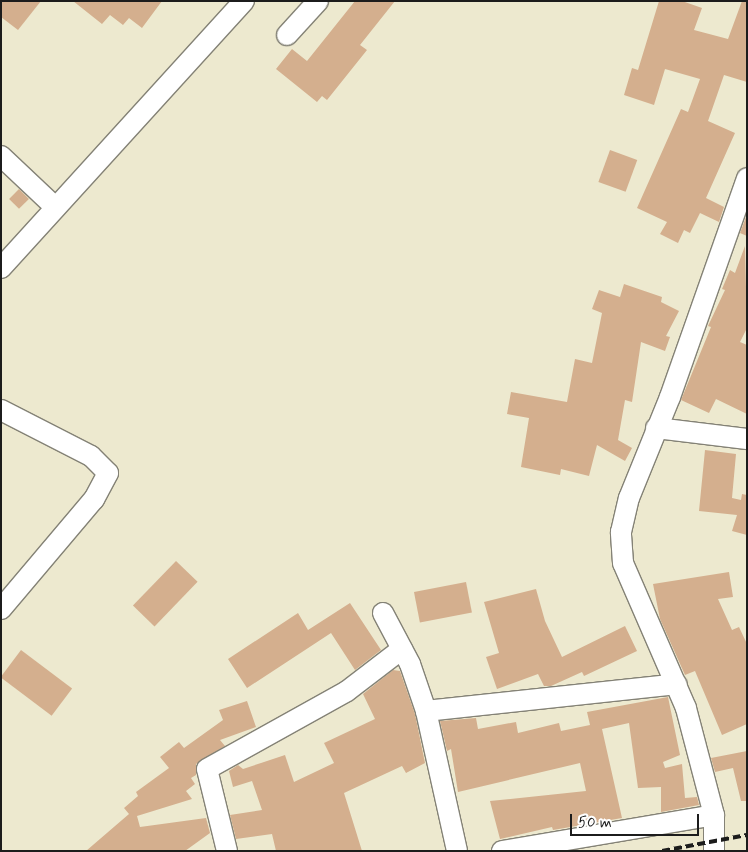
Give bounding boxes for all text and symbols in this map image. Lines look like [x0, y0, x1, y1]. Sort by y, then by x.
scale bar [573, 804, 702, 836]
text: 50 m [578, 813, 612, 833]

